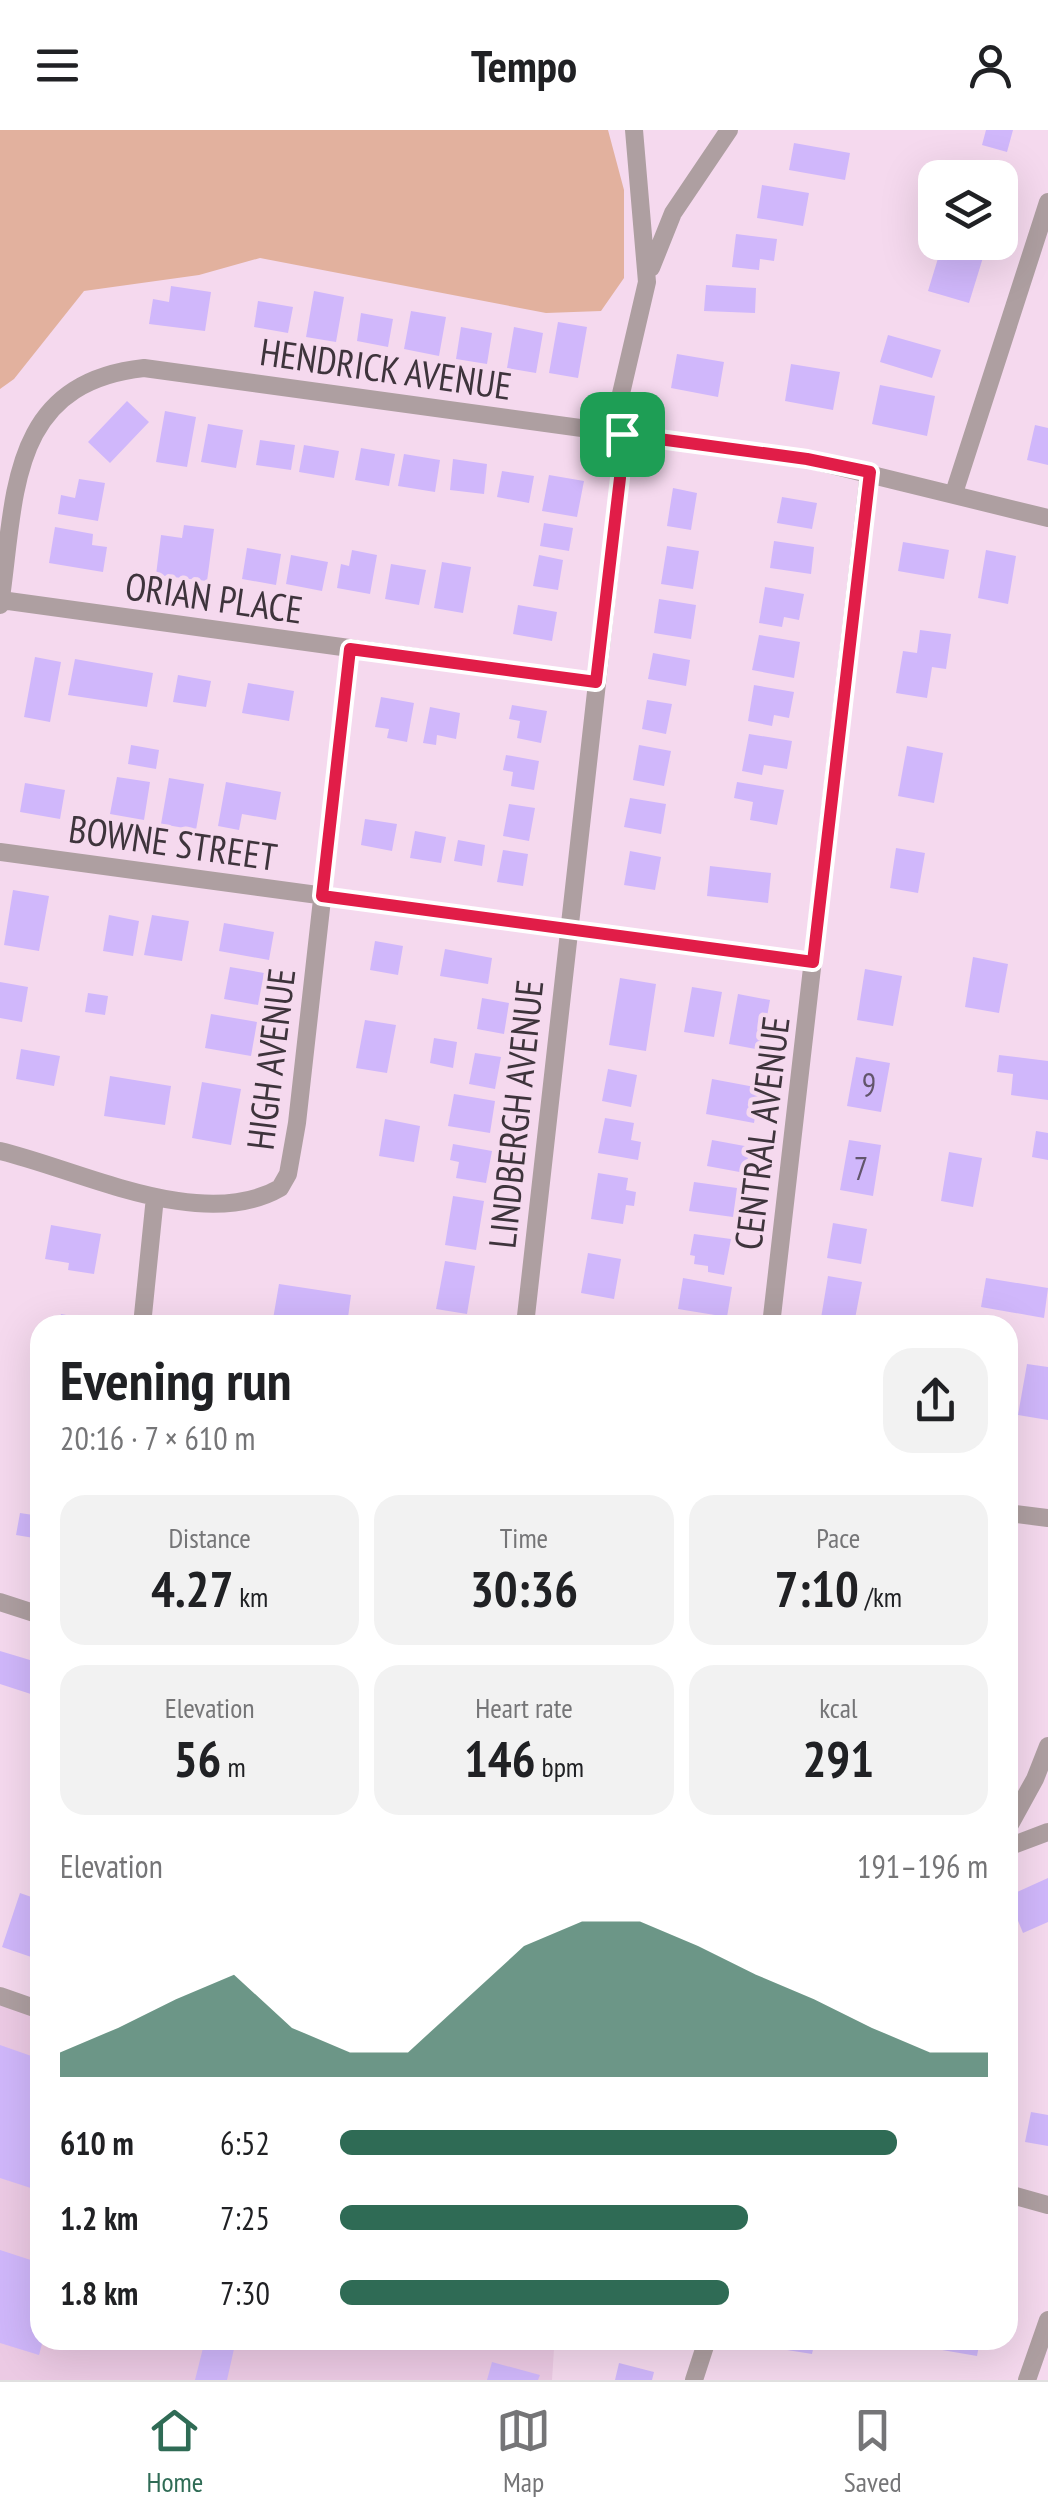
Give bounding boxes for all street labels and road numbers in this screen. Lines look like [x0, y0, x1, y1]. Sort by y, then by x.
street label: HENDRICK AVENUE [257, 326, 515, 410]
street label: ORIAN PLACE [122, 560, 306, 634]
street label: BOWNE STREET [66, 803, 280, 881]
street label: HIGH AVENUE [235, 966, 305, 1152]
street label: LINDBERGH AVENUE [477, 977, 553, 1251]
street label: CENTRAL AVENUE [722, 1013, 800, 1253]

